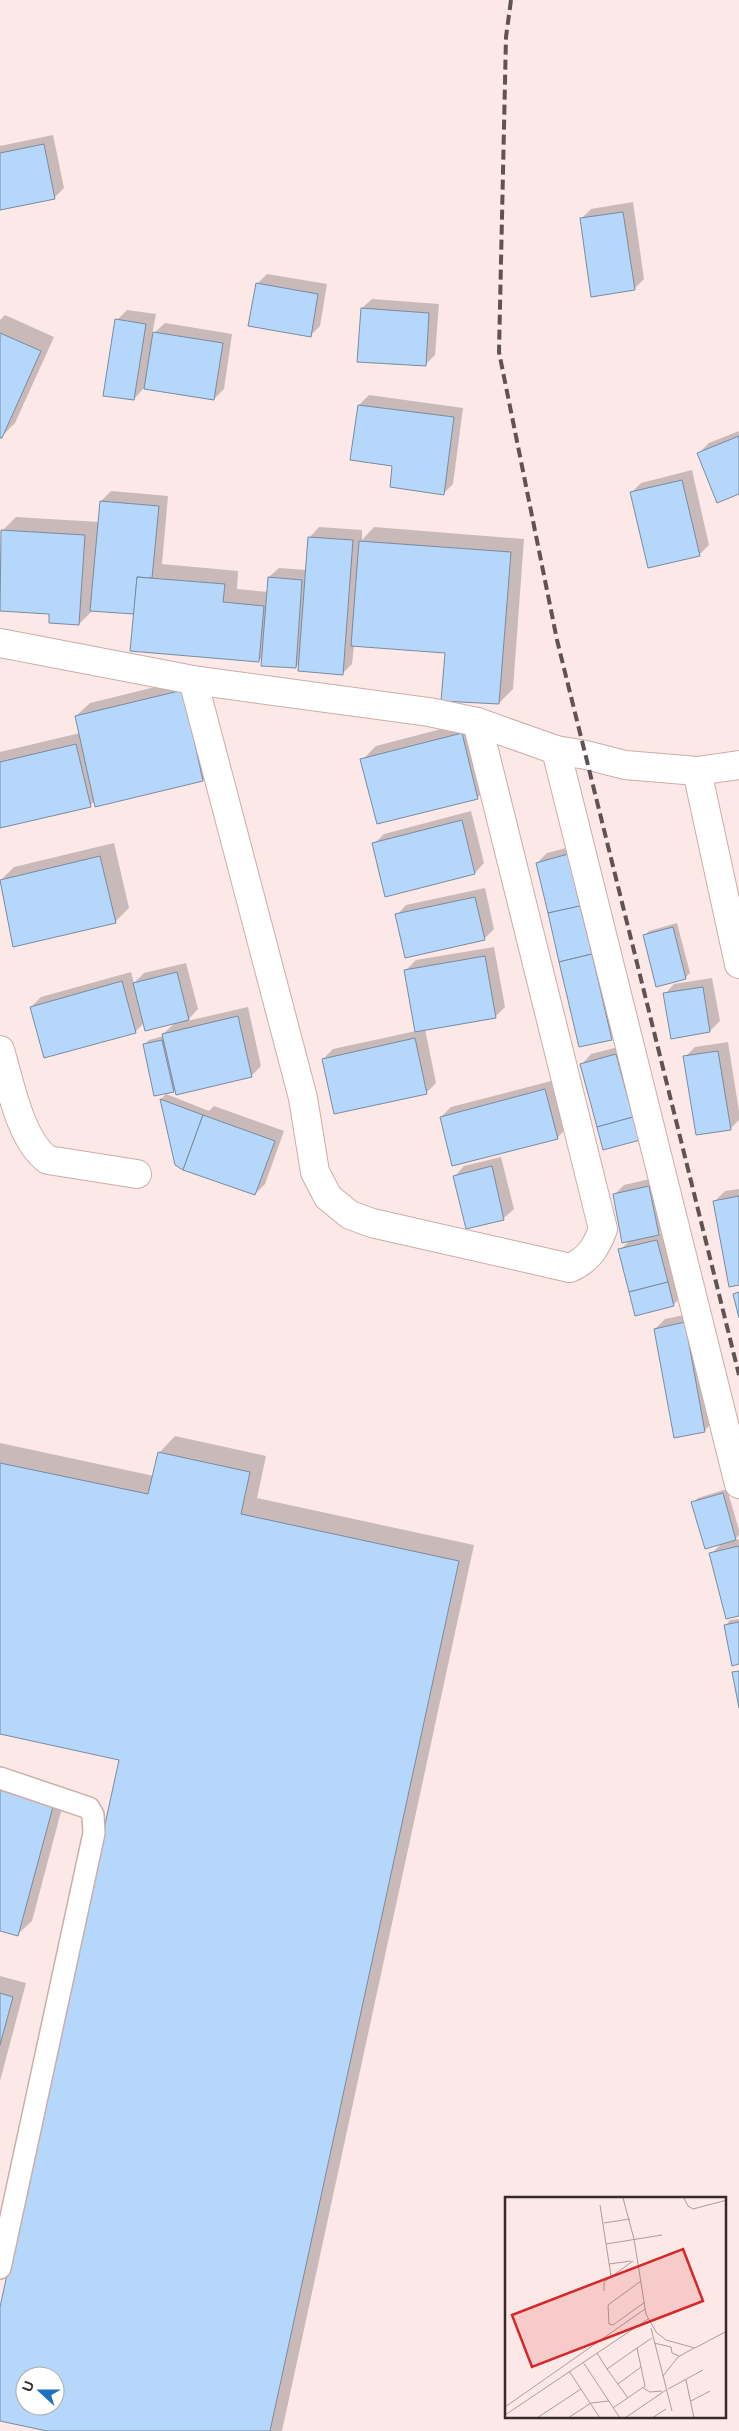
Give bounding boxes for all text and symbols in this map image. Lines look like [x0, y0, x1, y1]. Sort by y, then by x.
inset map [505, 2197, 726, 2418]
north arrow [15, 2366, 65, 2416]
text: U [19, 2379, 37, 2394]

